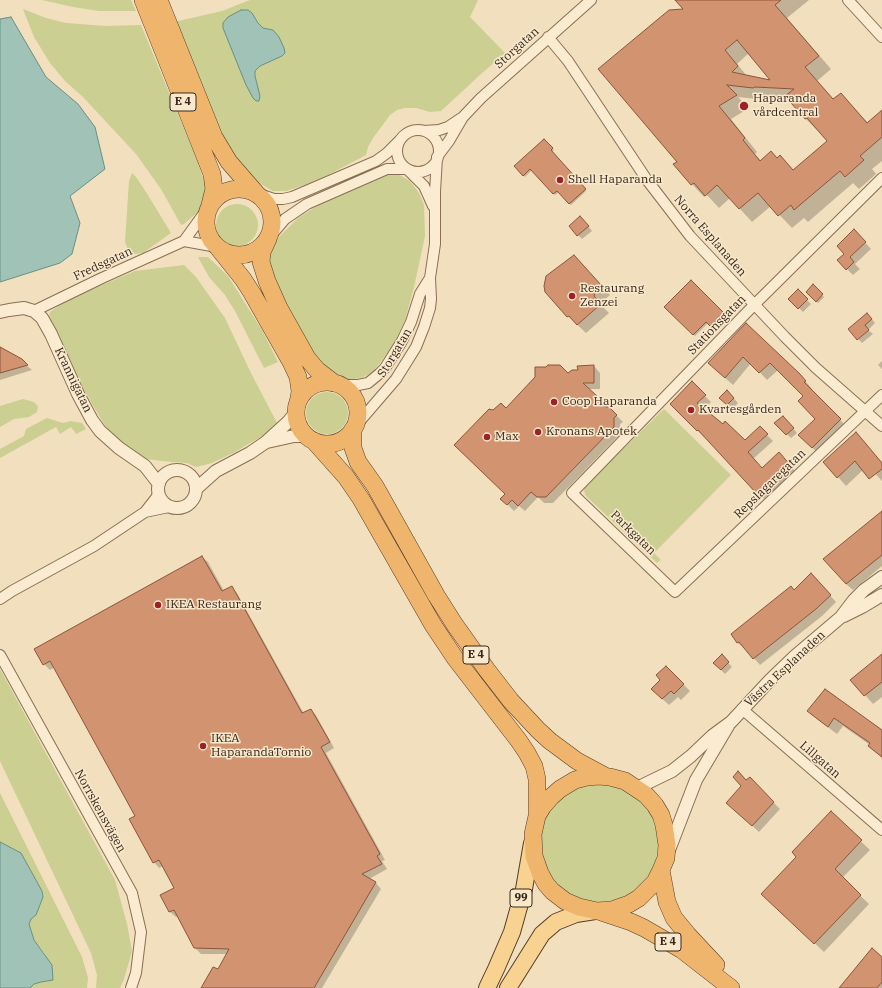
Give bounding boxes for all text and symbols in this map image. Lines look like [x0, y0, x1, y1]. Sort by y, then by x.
street label: Storgatan [492, 24, 542, 72]
place label: Haparanda vårdcentral [753, 92, 818, 120]
road number: E 4 [170, 93, 196, 111]
marker: Haparanda vårdcentral [738, 100, 750, 112]
place label: Shell Haparanda [568, 173, 662, 187]
marker: Shell Haparanda [555, 175, 565, 185]
street label: Norra Esplanaden [671, 193, 749, 279]
street label: Fredsgatan [71, 244, 135, 284]
place label: Restaurang Zenzei [580, 282, 644, 310]
marker: Restaurang Zenzei [567, 291, 577, 301]
street label: Stationsgatan [685, 292, 749, 358]
street label: Storgatan [375, 326, 415, 380]
street label: Krannigatan [51, 345, 95, 415]
place label: Coop Haparanda [562, 395, 657, 409]
marker: Coop Haparanda [549, 397, 559, 407]
place label: Kvartesgården [699, 403, 782, 417]
marker: Kvartesgården [686, 405, 696, 415]
place label: Kronans Apotek [546, 425, 637, 439]
marker: Kronans Apotek [533, 427, 543, 437]
place label: Max [495, 430, 519, 444]
marker: Max [482, 432, 492, 442]
street label: Repslagaregatan [731, 446, 809, 522]
street label: Parkgatan [607, 508, 659, 558]
place label: IKEA Restaurang [166, 598, 262, 612]
marker: IKEA Restaurang [153, 600, 163, 610]
street label: Västra Esplanaden [742, 628, 828, 710]
road number: E 4 [463, 646, 489, 664]
place label: IKEA HaparandaTornio [211, 732, 311, 760]
street label: Lillgatan [797, 738, 843, 782]
marker: IKEA HaparandaTornio [198, 741, 208, 751]
street label: Norrskensvägen [71, 767, 129, 855]
road number: 99 [510, 889, 532, 907]
road number: E 4 [655, 933, 681, 951]

